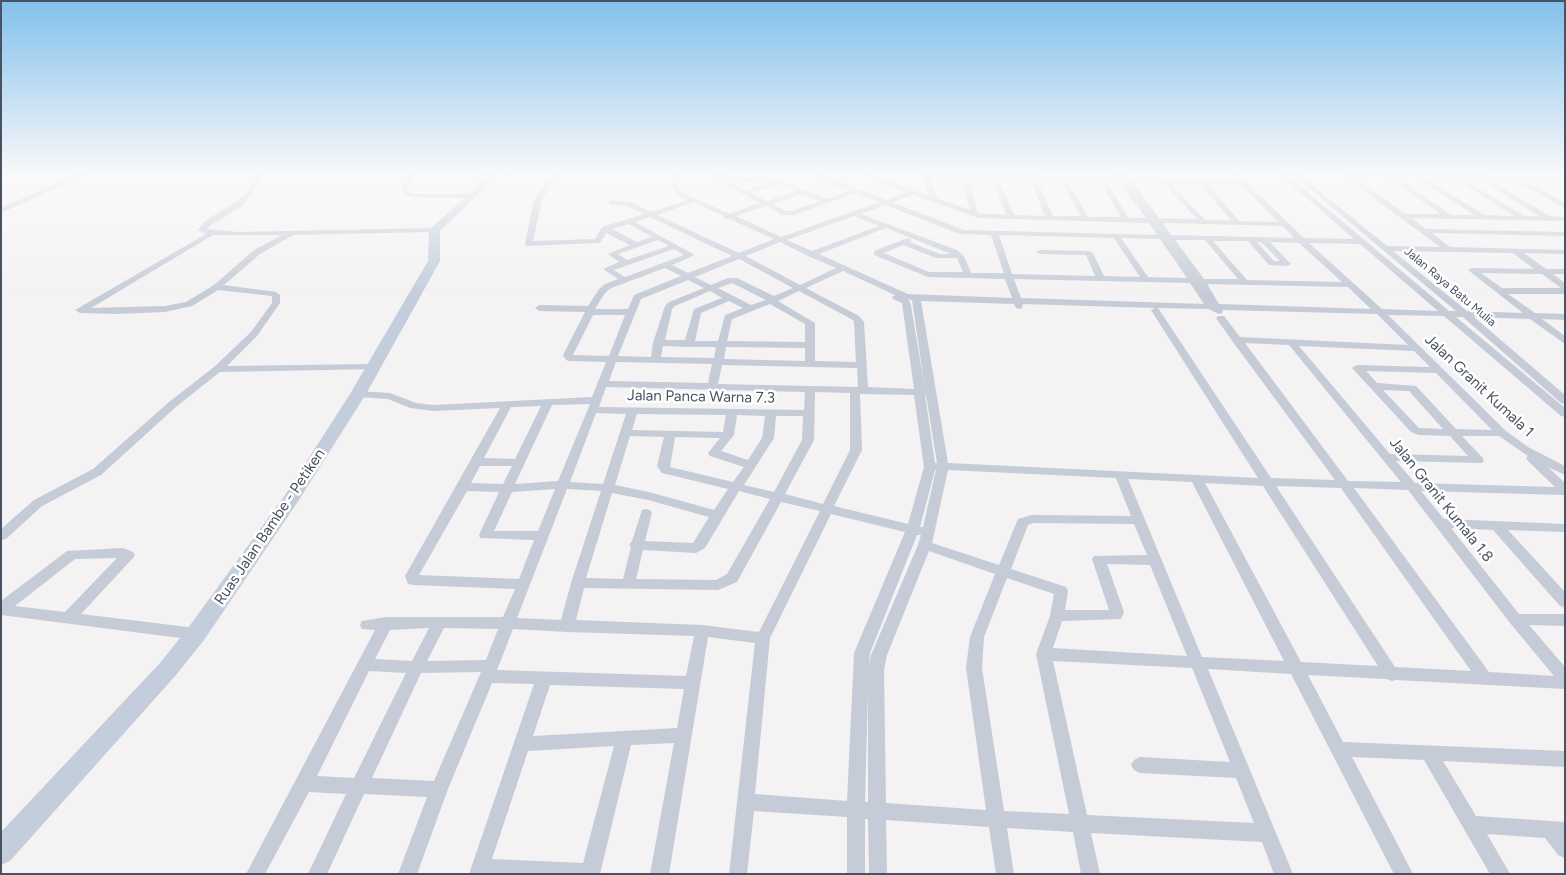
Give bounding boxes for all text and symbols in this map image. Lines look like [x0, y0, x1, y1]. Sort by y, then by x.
street label: Jalan Raya Batu Mulia [1401, 244, 1499, 330]
street label: Jalan Granit Kumala 1 [1421, 331, 1537, 441]
street label: Jalan Panca Warna 7.3 [627, 387, 775, 407]
street label: Jalan Granit Kumala 1.8 [1385, 434, 1497, 566]
street label: Ruas Jalan Bambe - Petiken [211, 446, 329, 608]

